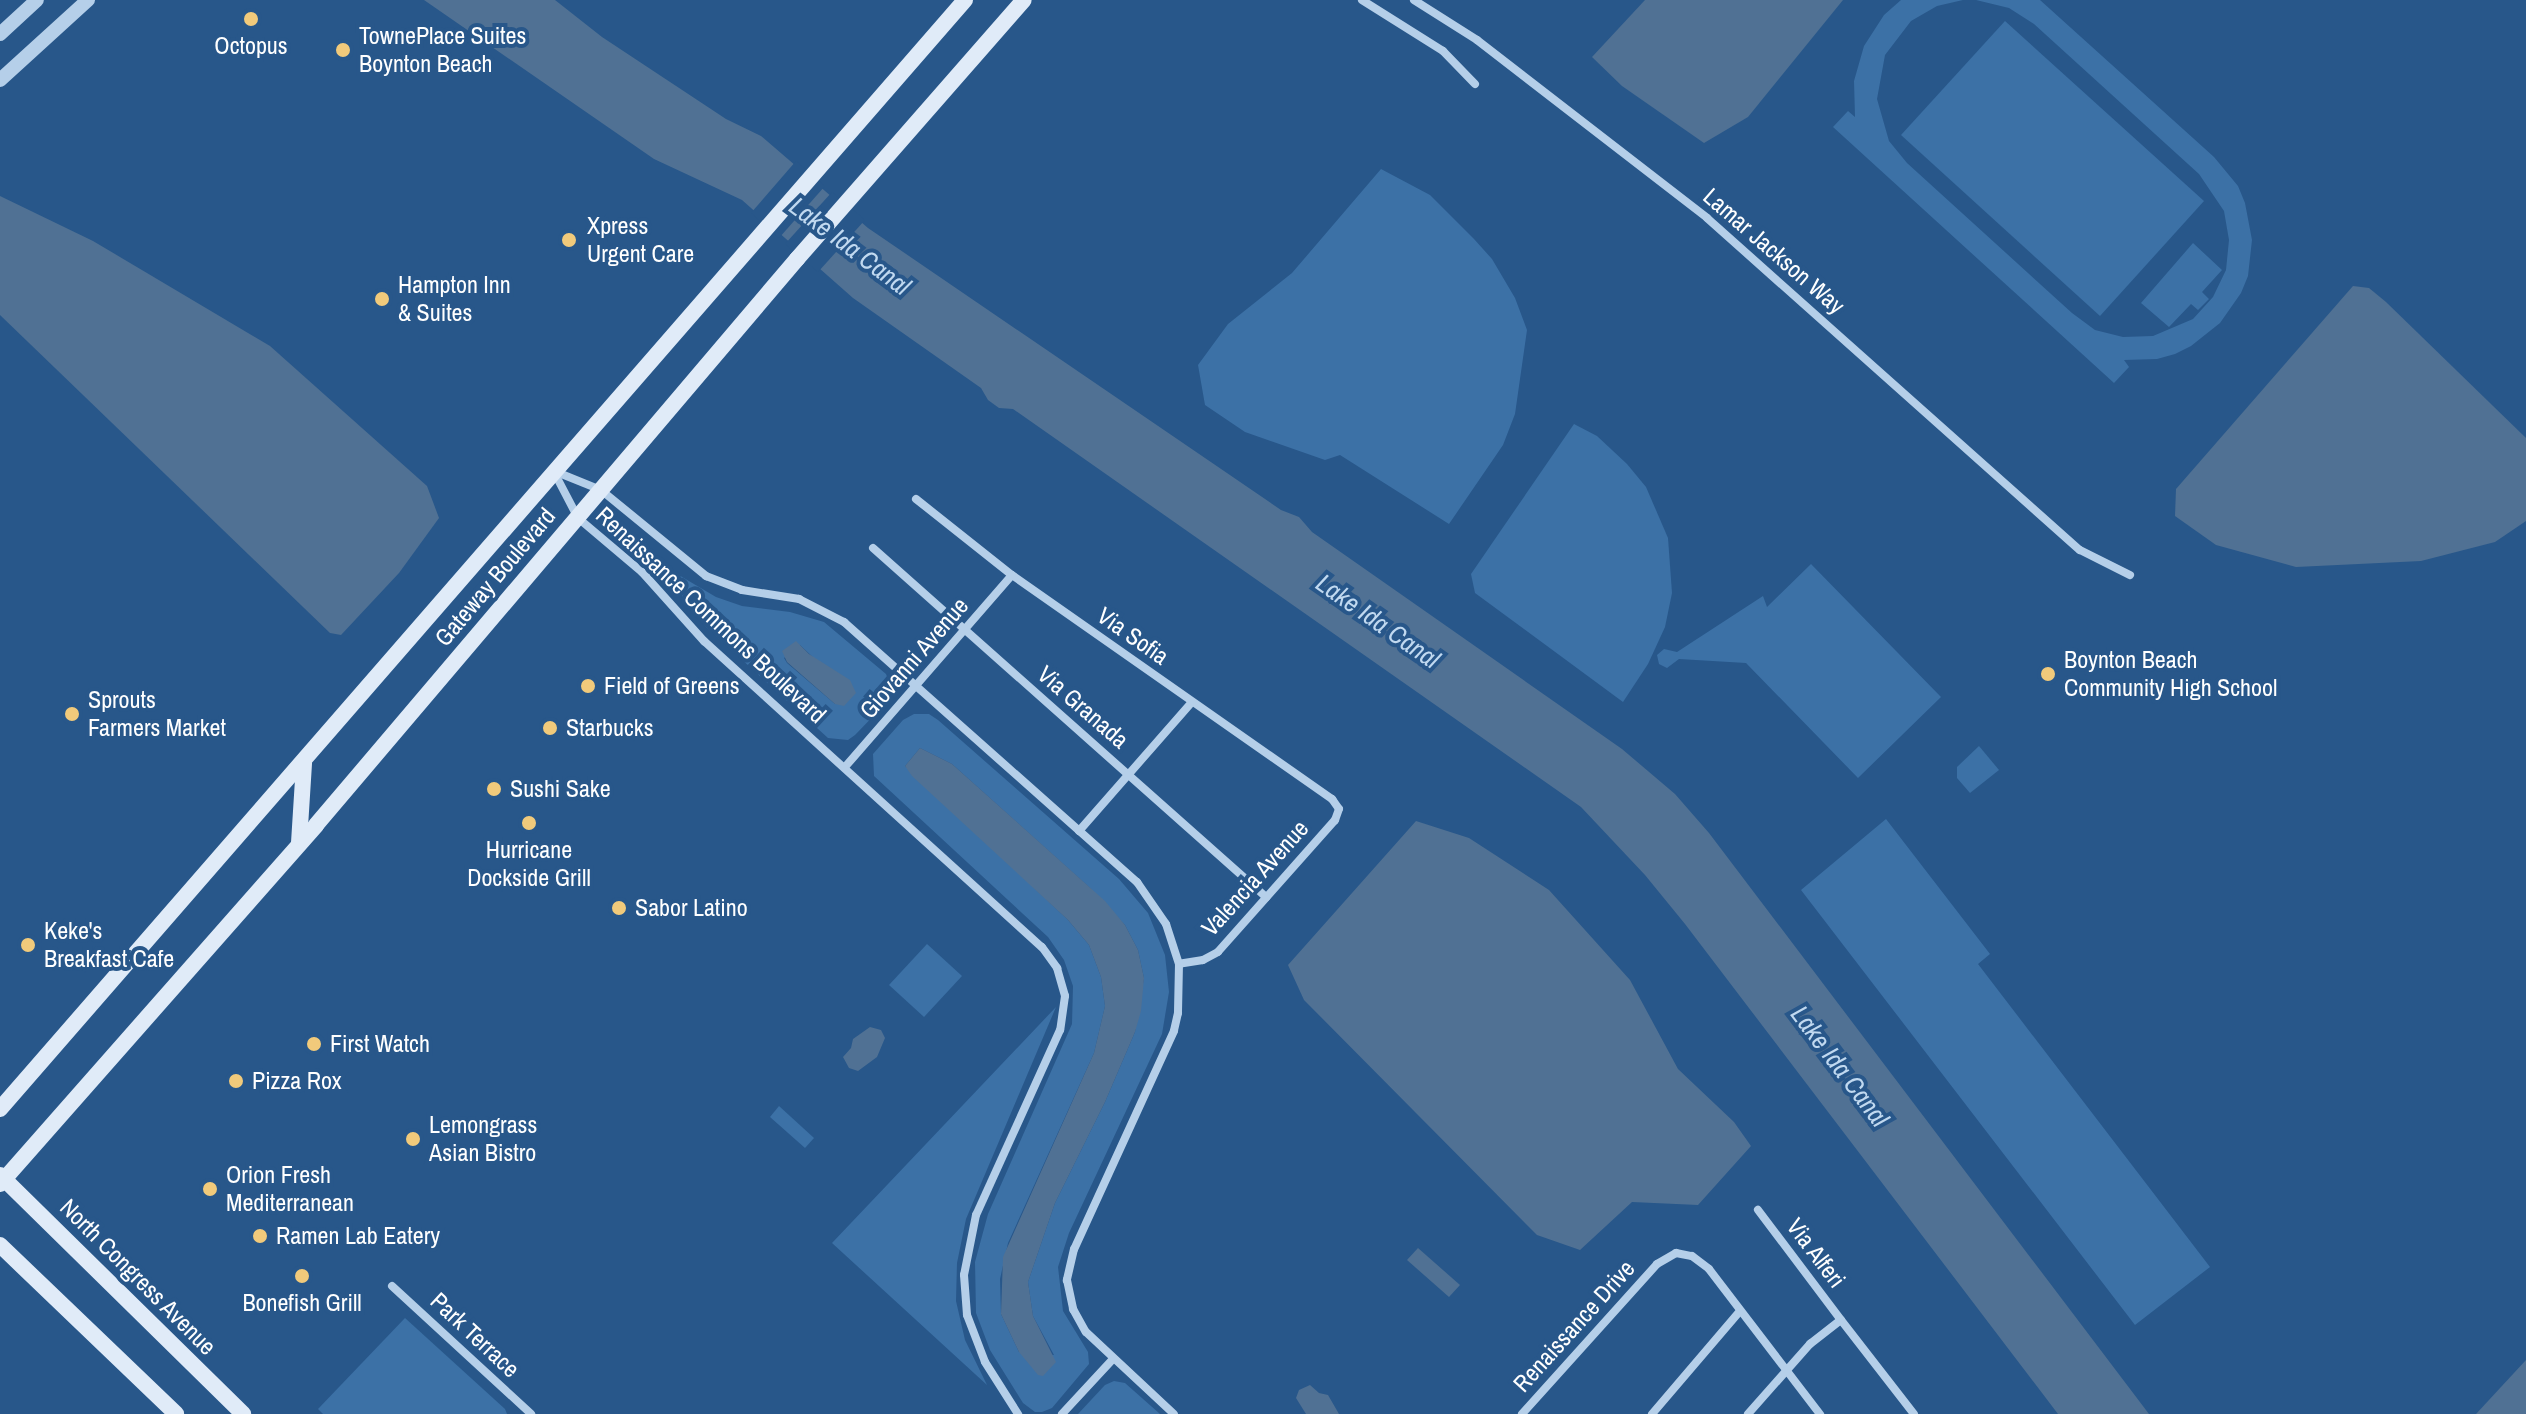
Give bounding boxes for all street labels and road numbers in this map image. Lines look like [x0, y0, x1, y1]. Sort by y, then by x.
street label: Lamar Jackson Way [1698, 182, 1850, 320]
street label: Renaissance Commons Boulevard [590, 501, 832, 729]
street label: Gateway Boulevard [429, 502, 561, 652]
street label: Giovanni Avenue [853, 591, 975, 725]
street label: Via Sofia [1092, 601, 1174, 671]
street label: Via Granada [1032, 660, 1134, 754]
street label: Valencia Avenue [1195, 814, 1315, 942]
street label: North Congress Avenue [54, 1193, 222, 1361]
street label: Via Alferi [1780, 1212, 1852, 1294]
street label: Renaissance Drive [1507, 1254, 1641, 1398]
street label: Park Terrace [424, 1286, 526, 1384]

